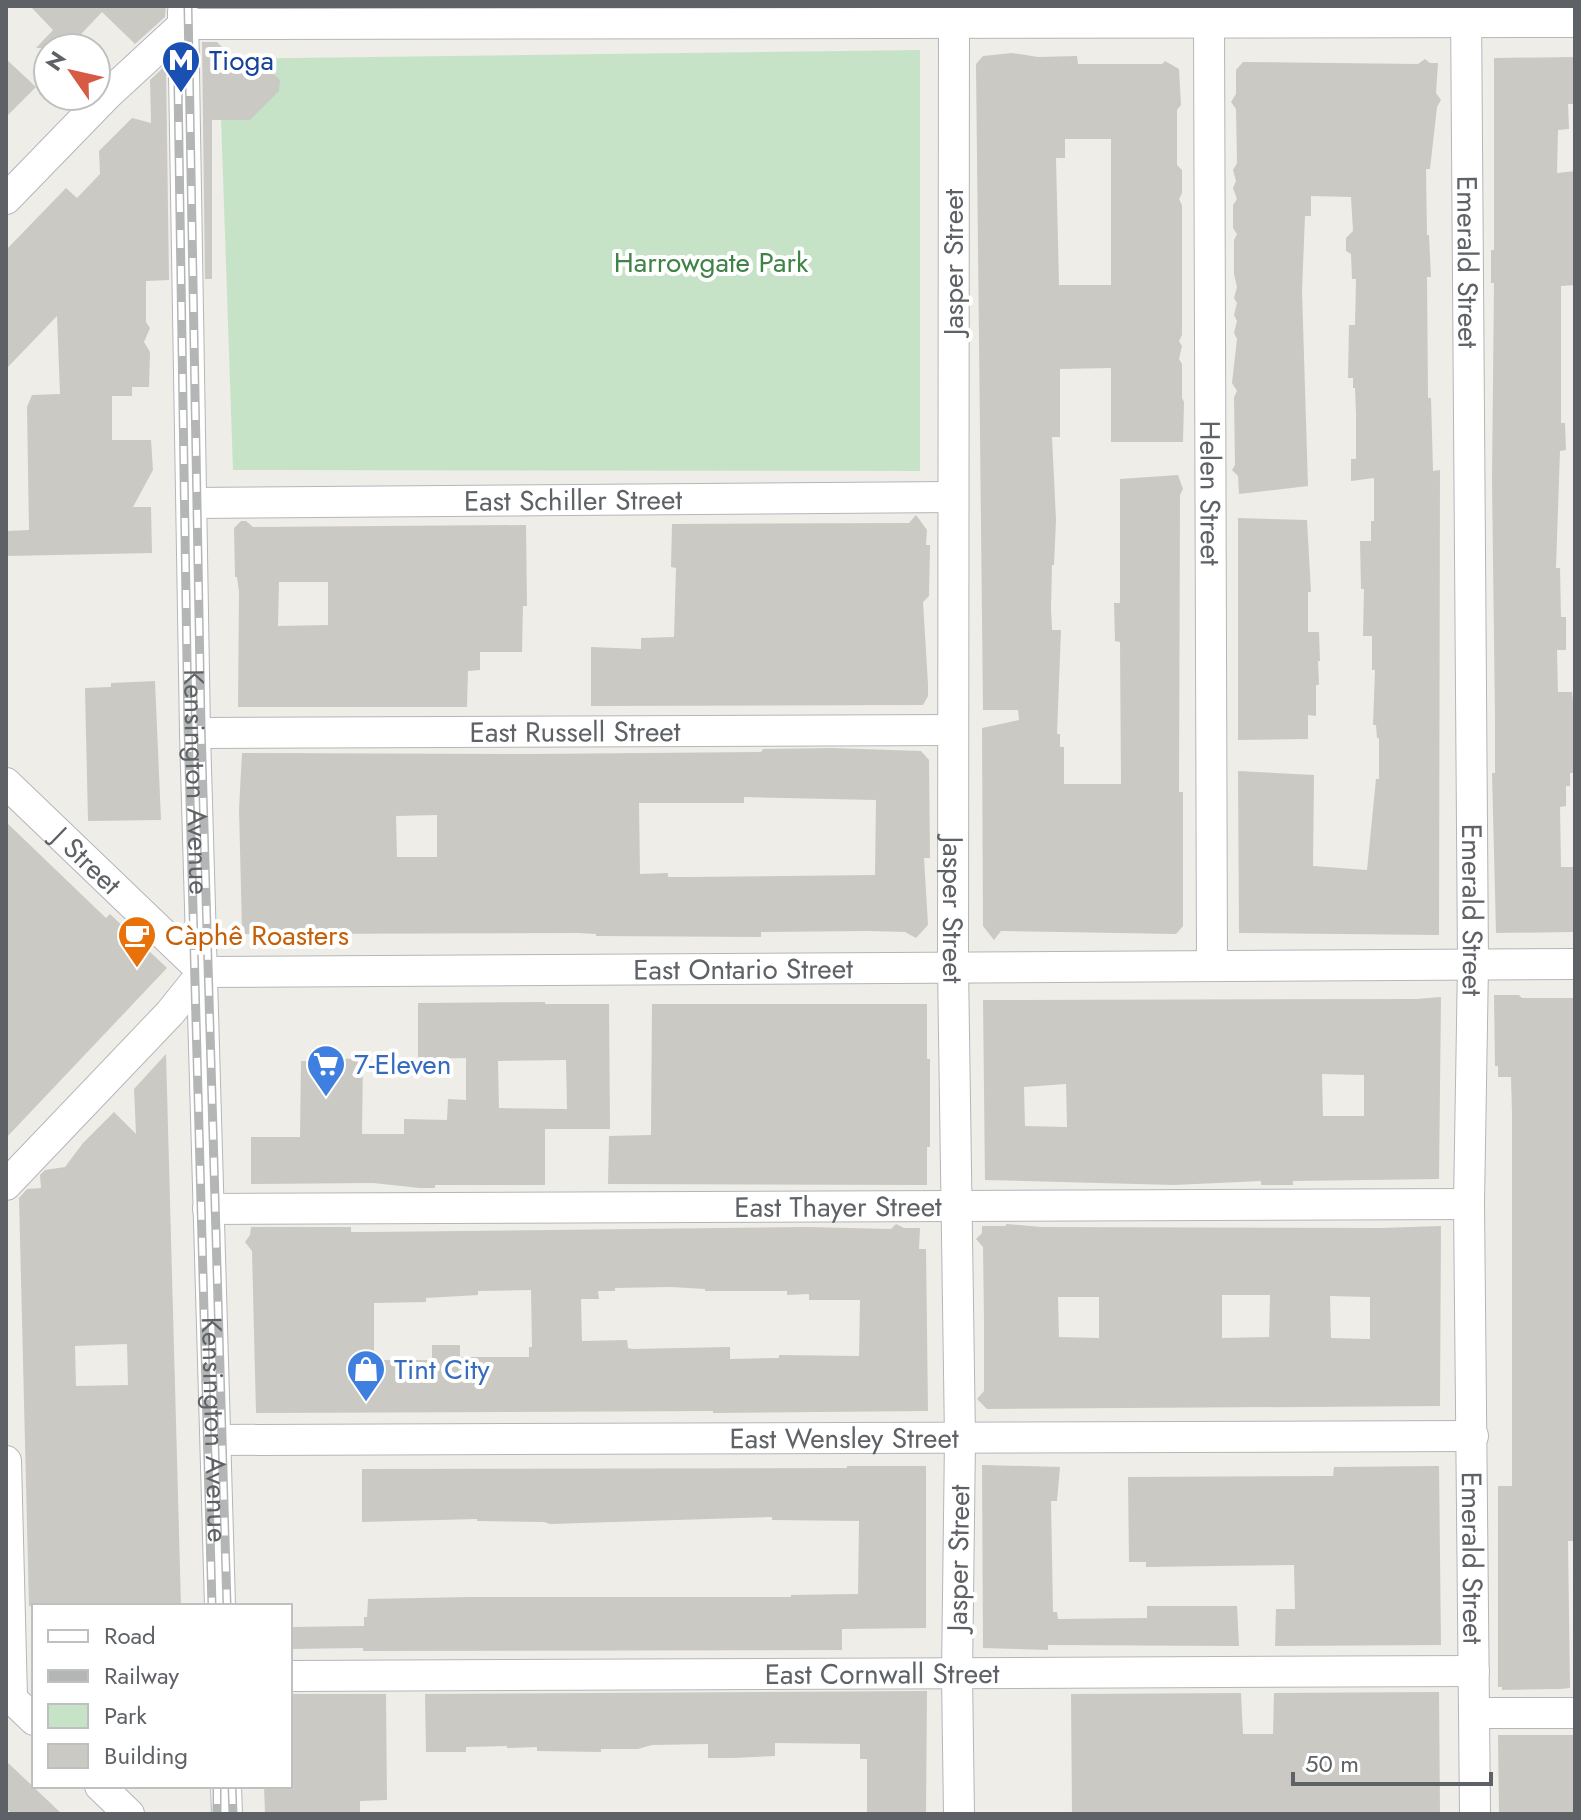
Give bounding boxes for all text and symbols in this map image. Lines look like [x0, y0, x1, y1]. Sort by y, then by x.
north arrow [32, 32, 112, 112]
metro station icon: Tioga [160, 39, 202, 94]
place label: Tioga [209, 40, 274, 81]
text: N [37, 45, 74, 77]
street label: Emerald Street [1446, 176, 1489, 349]
street label: Jasper Street [933, 188, 974, 339]
park label: Harrowgate Park [614, 242, 809, 283]
street label: Helen Street [1189, 420, 1231, 566]
street label: East Schiller Street [464, 479, 683, 522]
street label: Kensington Avenue [173, 669, 220, 895]
street label: East Russell Street [469, 711, 681, 753]
street label: J Street [40, 815, 130, 904]
street label: Emerald Street [1451, 824, 1493, 997]
street label: Jasper Street [932, 833, 973, 984]
cafe icon: Càphê Roasters [116, 914, 158, 969]
place label: Càphê Roasters [165, 915, 349, 956]
street label: East Ontario Street [633, 948, 853, 990]
supermarket icon: 7-Eleven [305, 1043, 347, 1098]
place label: 7-Eleven [354, 1044, 451, 1085]
street label: East Thayer Street [734, 1186, 942, 1228]
street label: Kensington Avenue [191, 1316, 238, 1543]
shop icon: Tint City [345, 1348, 387, 1403]
place label: Tint City [394, 1349, 490, 1390]
street label: East Wensley Street [729, 1418, 959, 1459]
street label: Emerald Street [1451, 1472, 1493, 1645]
street label: Jasper Street [937, 1484, 980, 1636]
legend [32, 1604, 292, 1788]
text: Road [104, 1618, 156, 1653]
street label: East Cornwall Street [765, 1653, 1000, 1695]
text: Railway [104, 1658, 179, 1693]
text: Park [104, 1698, 147, 1733]
scale bar [1293, 1736, 1491, 1786]
text: Building [104, 1738, 188, 1773]
text: 50 m [1305, 1746, 1359, 1781]

